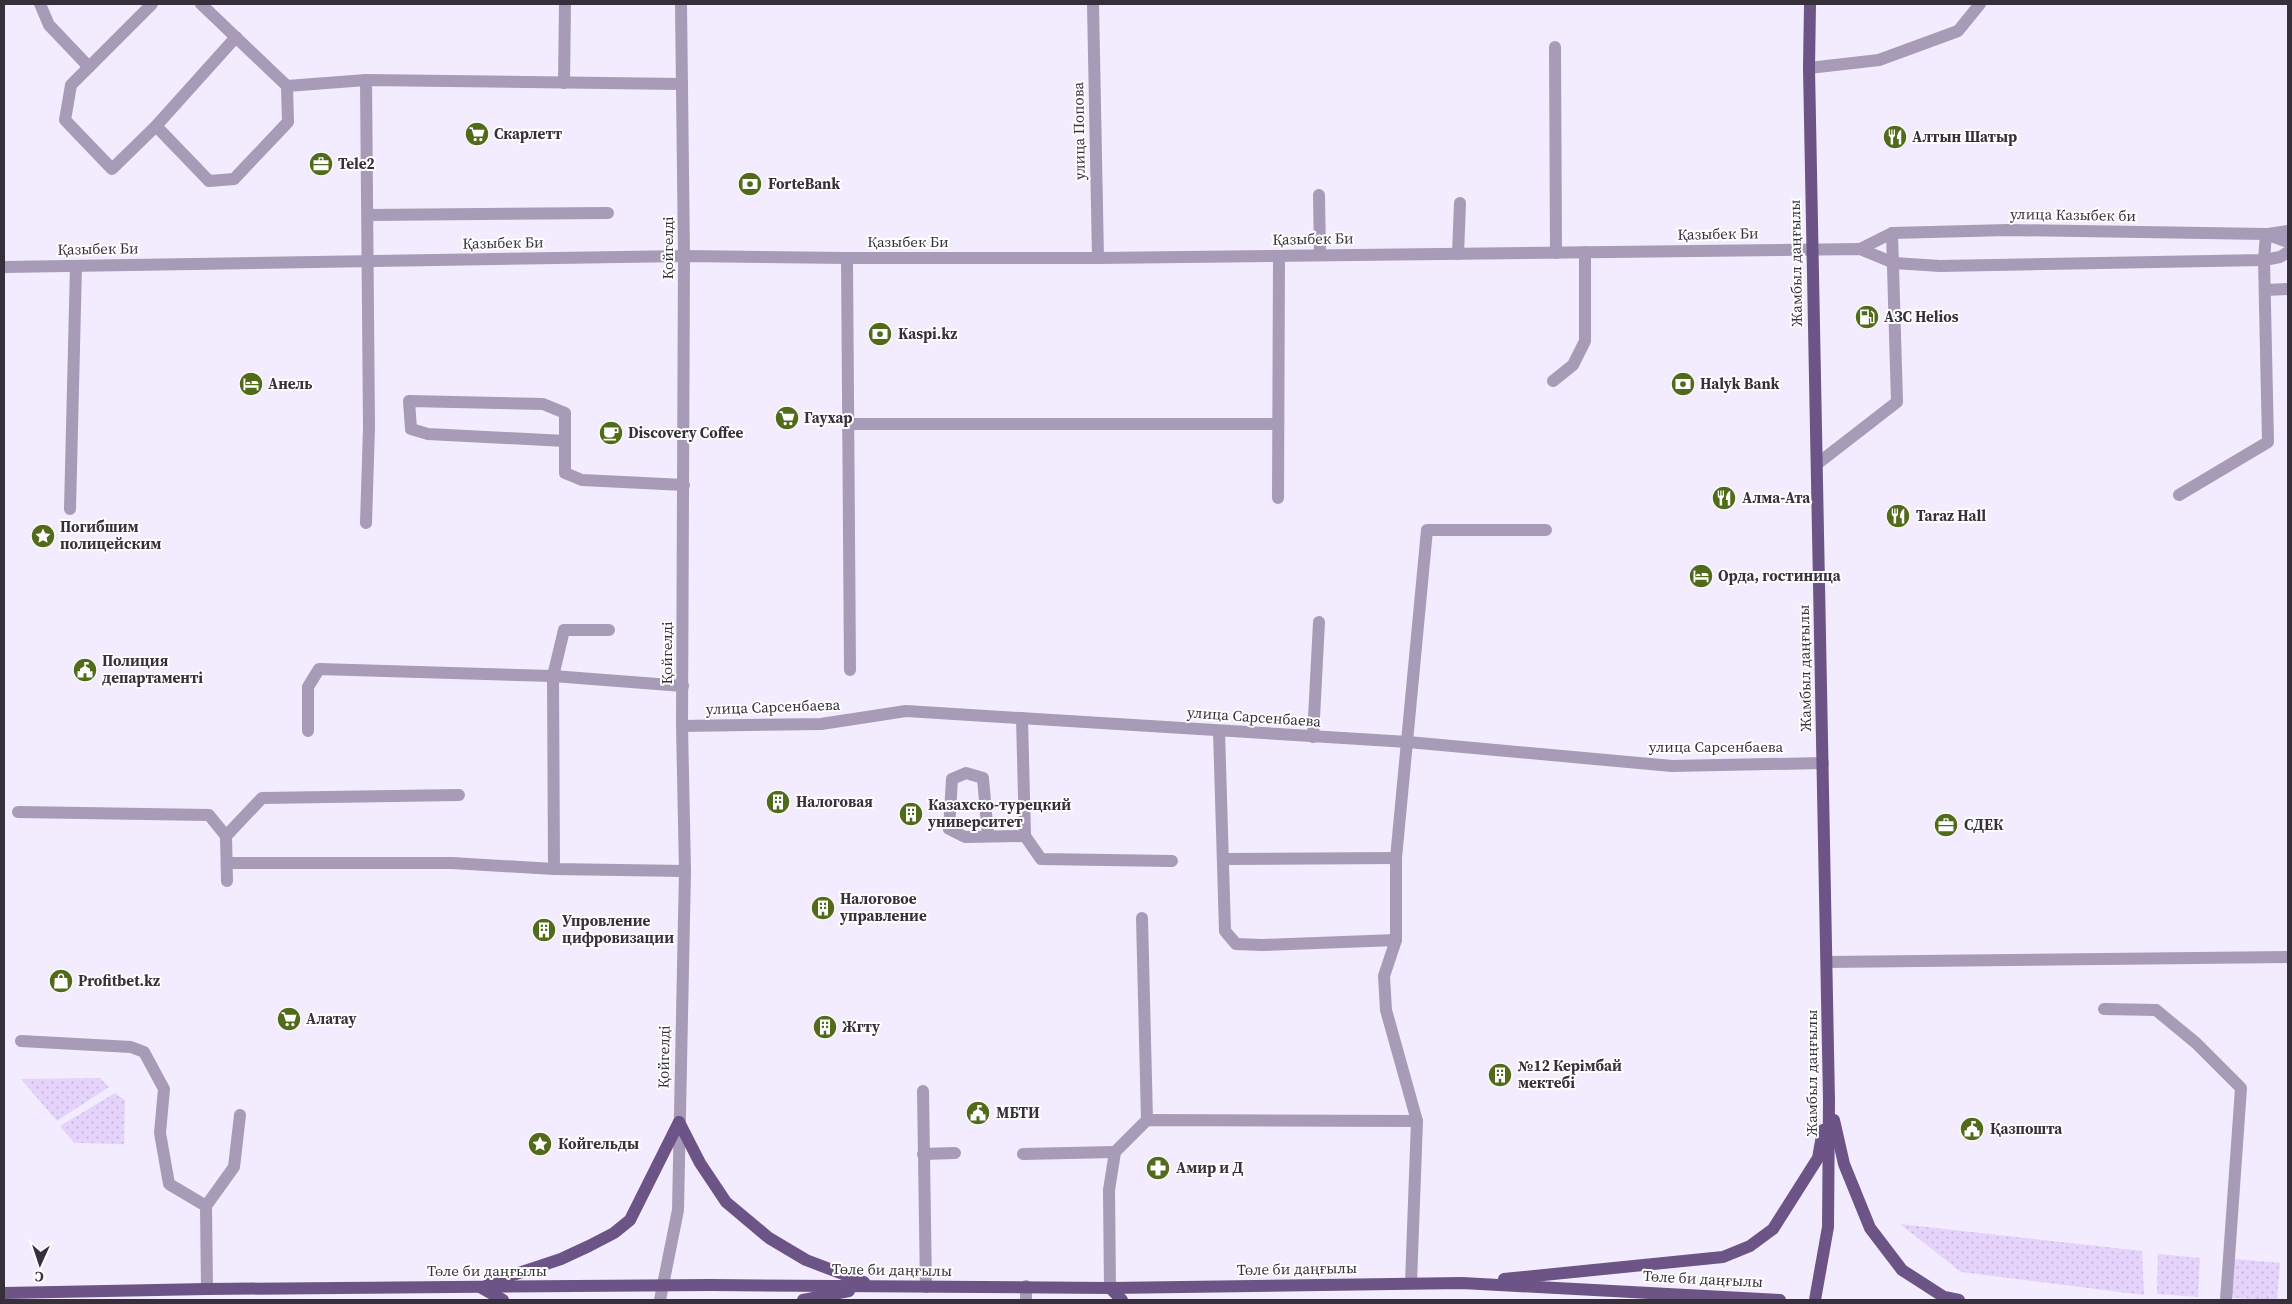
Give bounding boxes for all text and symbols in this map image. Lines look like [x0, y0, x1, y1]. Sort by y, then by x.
street label: улица Попова [1067, 81, 1090, 180]
supermarket icon: Скарлетт [464, 121, 490, 147]
place label: Скарлетт [494, 123, 563, 144]
restaurant icon: Алтын Шатыр [1882, 124, 1908, 150]
place label: Алтын Шатыр [1912, 126, 2017, 147]
office icon: Tele2 [308, 151, 334, 177]
place label: Tele2 [338, 153, 375, 174]
bank icon: ForteBank [737, 171, 763, 197]
place label: ForteBank [768, 173, 840, 194]
street label: Жамбыл даңғылы [1784, 199, 1807, 327]
street label: улица Казыбек би [2010, 203, 2137, 226]
street label: Қойгелді [657, 217, 678, 279]
street label: Қазыбек Би [1677, 222, 1759, 245]
street label: Қазыбек Би [1272, 227, 1354, 250]
street label: Қазыбек Би [462, 231, 544, 254]
street label: Қазыбек Би [867, 231, 949, 252]
street label: Қазыбек Би [57, 237, 139, 260]
fuel station icon: АЗС Helios [1854, 304, 1880, 330]
place label: АЗС Helios [1884, 306, 1959, 327]
bank icon: Kaspi.kz [867, 321, 893, 347]
place label: Kaspi.kz [898, 323, 957, 344]
hotel icon: Анель [238, 371, 264, 397]
bank icon: Halyk Bank [1670, 371, 1696, 397]
place label: Анель [268, 373, 312, 394]
place label: Halyk Bank [1700, 373, 1780, 394]
supermarket icon: Гаухар [774, 405, 800, 431]
place label: Гаухар [804, 407, 852, 428]
cafe icon: Discovery Coffee [598, 420, 624, 446]
place label: Discovery Coffee [628, 422, 743, 443]
restaurant icon: Алма-Ата [1711, 485, 1737, 511]
place label: Алма-Ата [1742, 487, 1811, 508]
restaurant icon: Taraz Hall [1885, 503, 1911, 529]
place label: Taraz Hall [1916, 505, 1986, 526]
place label: Погибшим полицейским [60, 516, 161, 554]
place icon: Погибшим полицейским [30, 523, 56, 549]
hotel icon: Орда, гостиница [1688, 563, 1714, 589]
place label: Орда, гостиница [1718, 565, 1842, 586]
street label: Жамбыл даңғылы [1793, 604, 1816, 732]
street label: Қойгелді [656, 622, 677, 684]
place label: Полиция департаменті [102, 650, 203, 688]
public building icon: Полиция департаменті [72, 657, 98, 683]
street label: улица Сарсенбаева [705, 694, 841, 719]
street label: улица Сарсенбаева [1186, 701, 1322, 732]
street label: улица Сарсенбаева [1649, 736, 1784, 757]
building icon: Налоговая [765, 789, 791, 815]
place label: Налоговая [796, 791, 873, 812]
place label: Казахско-турецкий университет [927, 794, 1071, 832]
building icon: Казахско-турецкий университет [898, 801, 924, 827]
office icon: СДЕК [1933, 812, 1959, 838]
place label: СДЕК [1964, 814, 2004, 835]
place label: Налоговое управление [839, 888, 927, 926]
building icon: Налоговое управление [810, 895, 836, 921]
place label: Упровление цифровизации [562, 910, 674, 948]
building icon: Упровление цифровизации [531, 917, 557, 943]
shop icon: Profitbet.kz [48, 968, 74, 994]
place label: Profitbet.kz [78, 970, 160, 991]
supermarket icon: Алатау [276, 1006, 302, 1032]
place label: Алатау [306, 1008, 357, 1029]
street label: Жамбыл даңғылы [1801, 1009, 1822, 1137]
building icon: Жгту [812, 1014, 838, 1040]
place label: Жгту [842, 1016, 880, 1037]
street label: Қойгелді [652, 1025, 675, 1089]
place label: №12 Керімбай мектебі [1517, 1055, 1622, 1093]
building icon: №12 Керімбай мектебі [1487, 1062, 1513, 1088]
public building icon: МБТИ [965, 1100, 991, 1126]
place label: МБТИ [996, 1102, 1040, 1123]
public building icon: Қазпошта [1959, 1116, 1985, 1142]
place label: Қазпошта [1990, 1118, 2063, 1139]
place icon: Койгельды [527, 1131, 553, 1157]
place label: Койгельды [558, 1133, 639, 1154]
pharmacy icon: Амир и Д [1145, 1155, 1171, 1181]
place label: Амир и Д [1176, 1157, 1243, 1178]
north arrow [15, 1239, 65, 1289]
street label: Төле би даңғылы [1237, 1257, 1357, 1280]
street label: Төле би даңғылы [832, 1258, 952, 1281]
street label: Төле би даңғылы [427, 1260, 547, 1281]
street label: Төле би даңғылы [1642, 1265, 1764, 1292]
text: С [34, 1267, 44, 1287]

